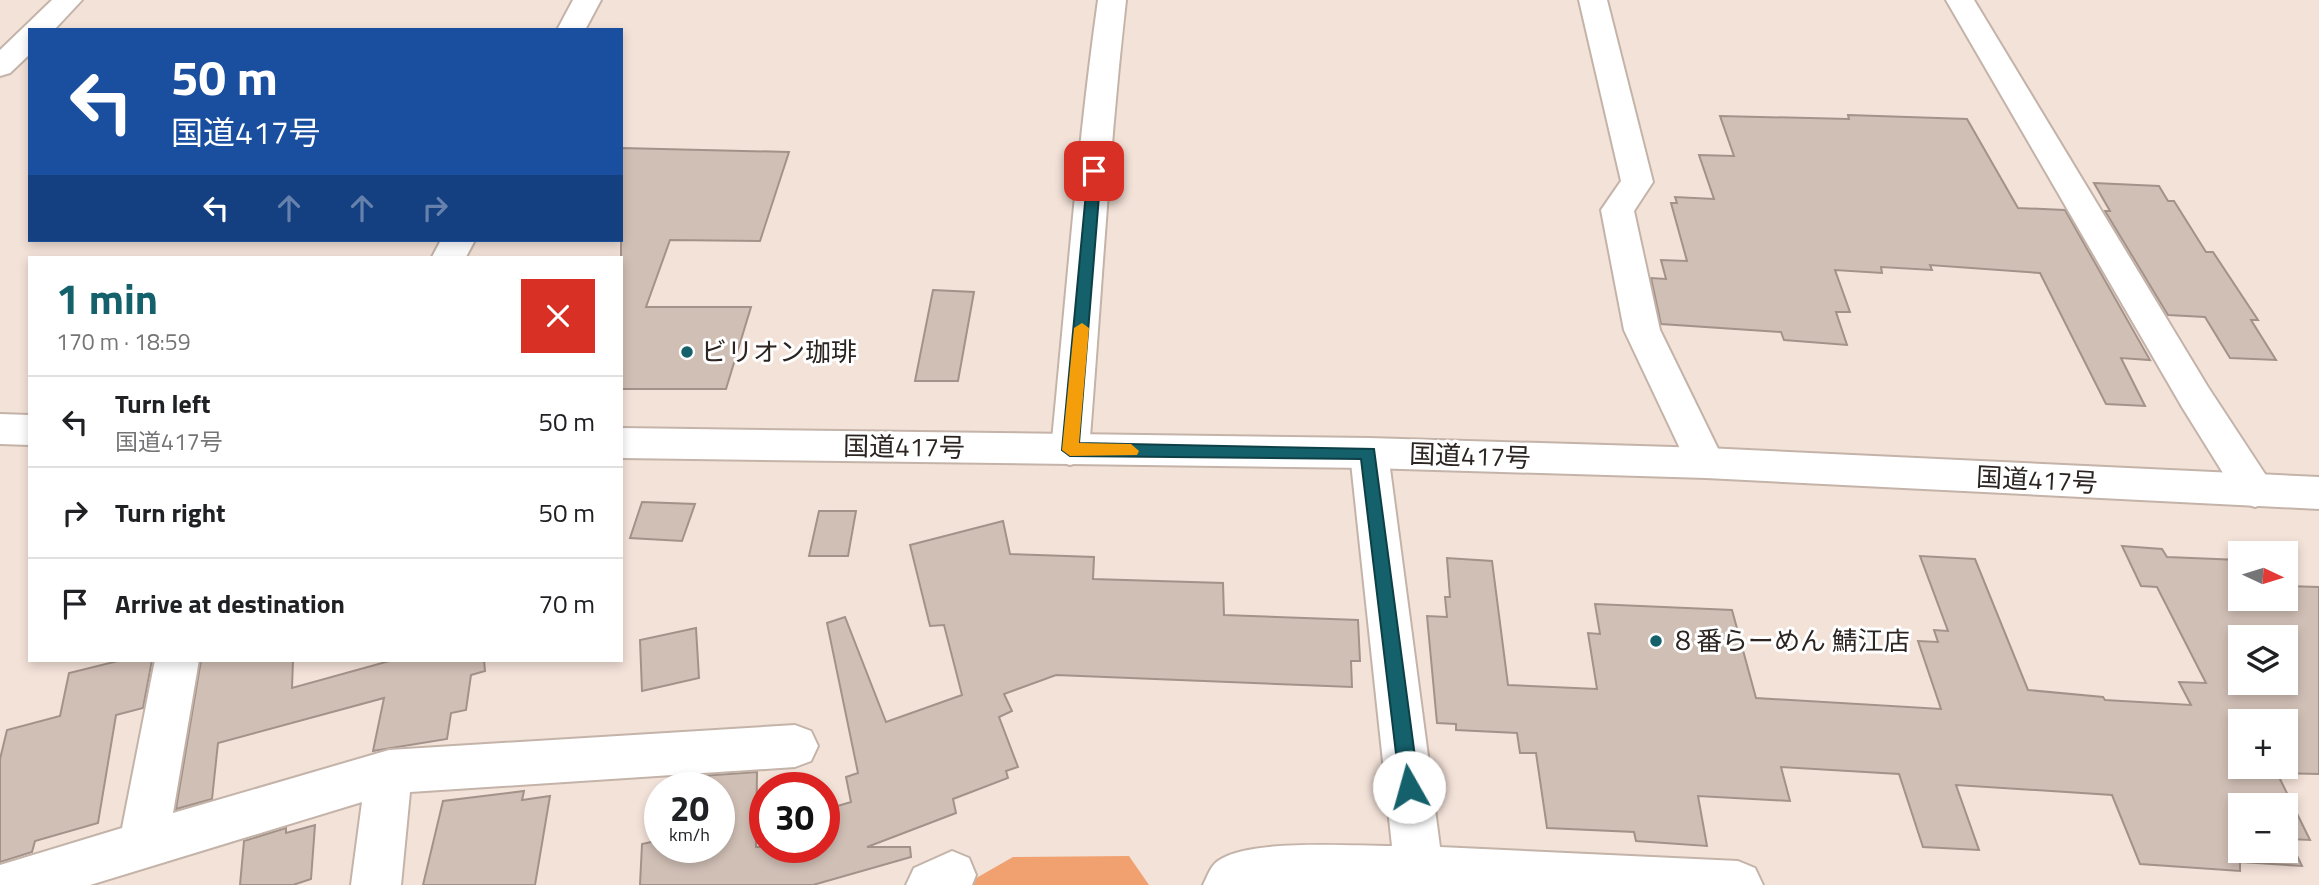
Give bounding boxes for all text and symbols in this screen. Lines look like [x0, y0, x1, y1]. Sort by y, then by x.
text: 50 m [171, 39, 278, 114]
icon: left [56, 56, 147, 147]
text: 国道417号 [171, 108, 321, 156]
pin [1064, 141, 1124, 201]
icon: arrive [1075, 152, 1113, 190]
icon: left [197, 189, 235, 227]
icon: ahead [270, 189, 308, 227]
icon: ahead [343, 189, 381, 227]
icon: right [416, 189, 454, 227]
text: 1 min [56, 266, 158, 330]
button: close [521, 279, 595, 353]
text: 170 m · 18:59 [56, 324, 191, 359]
place label: ビリオン珈琲 [701, 332, 857, 371]
marker: ビリオン珈琲 [679, 344, 695, 360]
text: Turn left [115, 384, 210, 423]
text: 50 m [538, 402, 595, 441]
icon: left [56, 403, 94, 441]
text: 国道417号 [115, 424, 223, 459]
street label: 国道417号 [843, 426, 965, 467]
street label: 国道417号 [1409, 434, 1532, 477]
street label: 国道417号 [1975, 457, 2099, 502]
text: Turn right [115, 493, 226, 532]
text: 50 m [538, 493, 595, 532]
icon: right [56, 494, 94, 532]
north arrow [2228, 541, 2298, 611]
map controls [2228, 541, 2298, 863]
text: Arrive at destination [115, 584, 345, 623]
text: 70 m [538, 584, 595, 623]
icon: arrive [56, 585, 94, 623]
place label: ８番らーめん 鯖江店 [1670, 621, 1910, 660]
button: layers [2228, 625, 2298, 695]
marker: ８番らーめん 鯖江店 [1648, 633, 1664, 649]
button: + [2228, 709, 2298, 779]
position arrow [1372, 750, 1446, 824]
speed limit sign: 30 [749, 772, 840, 863]
text: 20 [670, 781, 709, 835]
button: − [2228, 793, 2298, 863]
text: km/h [669, 821, 710, 848]

